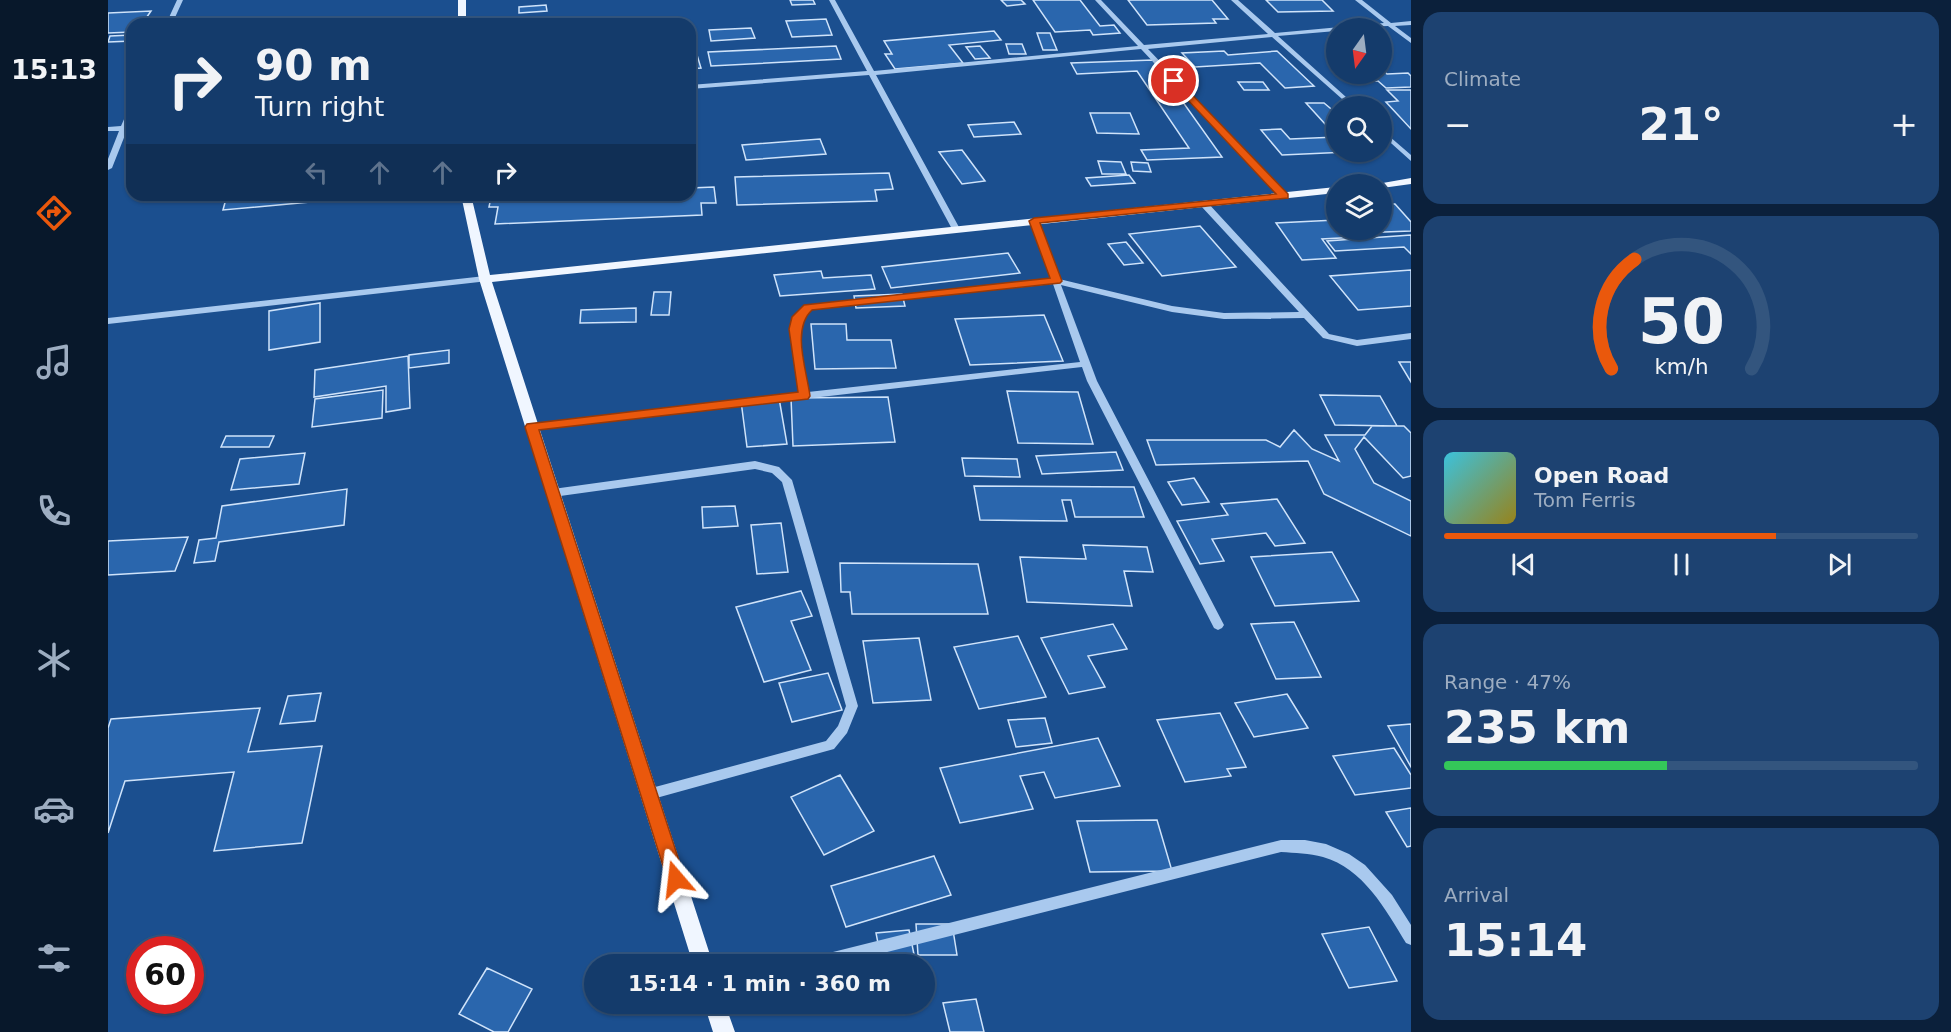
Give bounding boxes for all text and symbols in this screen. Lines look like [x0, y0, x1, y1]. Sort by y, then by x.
north arrow [1326, 18, 1392, 84]
map controls [1326, 18, 1392, 240]
text: 90 m [255, 41, 372, 90]
icon: right [156, 42, 234, 120]
text: 15:13 [11, 54, 97, 85]
pin [1148, 55, 1199, 106]
icon: arrive [1157, 64, 1190, 97]
text: Climate [1444, 67, 1521, 91]
text: Turn right [255, 91, 384, 122]
button: search [1326, 96, 1392, 162]
text: 21° [1638, 98, 1724, 151]
text: − [1444, 105, 1472, 144]
text: + [1890, 105, 1918, 144]
icon: left [300, 156, 333, 189]
icon: ahead [363, 156, 396, 189]
icon: ahead [426, 156, 459, 189]
icon: right [489, 156, 522, 189]
button: layers [1326, 174, 1392, 240]
icon: directions [33, 192, 75, 234]
text: 50 [1638, 285, 1724, 358]
icon: music [33, 341, 75, 383]
text: km/h [1654, 354, 1708, 379]
text: Open Road [1534, 463, 1669, 488]
text: Tom Ferris [1534, 488, 1636, 512]
icon: phone [33, 490, 75, 532]
icon: previous [1507, 548, 1540, 581]
icon: pause [1665, 548, 1698, 581]
icon: next [1823, 548, 1856, 581]
icon: climate [33, 639, 75, 681]
text: Range · 47% [1444, 670, 1571, 694]
text: 235 km [1444, 701, 1630, 754]
icon: car [33, 788, 75, 830]
position arrow [644, 847, 708, 911]
text: Arrival [1444, 883, 1509, 907]
text: 15:14 [1444, 914, 1587, 967]
speed limit sign: 60 [126, 936, 204, 1014]
icon: filters [33, 937, 75, 979]
text: 15:14 · 1 min · 360 m [628, 971, 891, 996]

